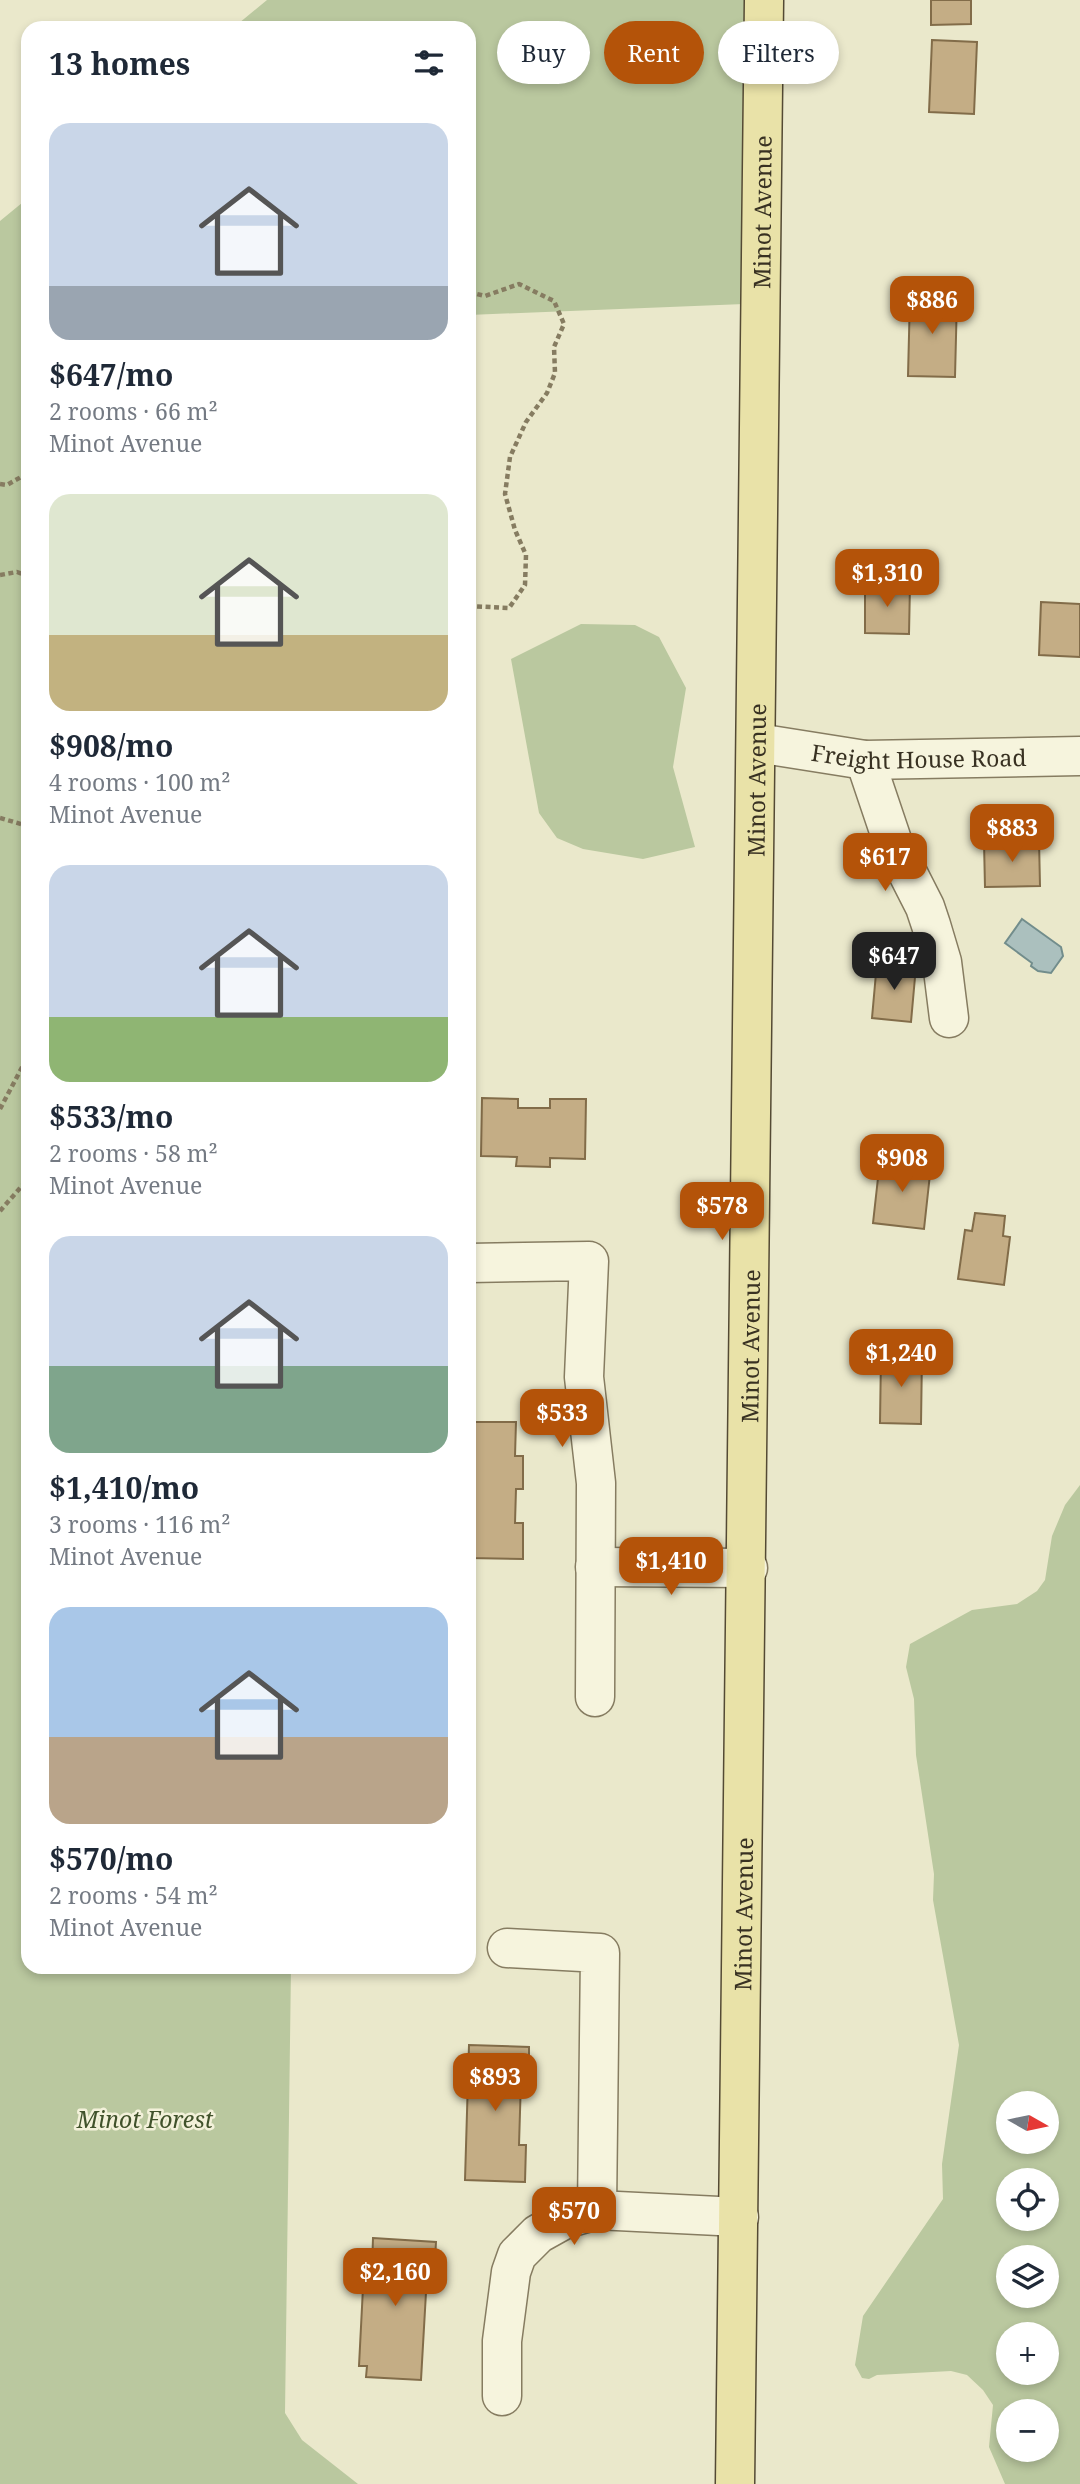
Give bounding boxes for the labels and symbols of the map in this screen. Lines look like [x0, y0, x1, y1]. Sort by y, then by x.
street label: Minot Avenue [745, 135, 779, 289]
pin: $886 [891, 276, 973, 336]
pin: $1,310 [830, 550, 944, 609]
street label: Minot Avenue [740, 703, 773, 857]
street label: Freight House Road [809, 736, 1027, 776]
pin: $883 [971, 804, 1053, 864]
pin: $617 [844, 834, 926, 893]
pin: $647 [853, 932, 935, 992]
pin: $908 [861, 1134, 943, 1194]
pin: $578 [681, 1182, 763, 1242]
street label: Minot Avenue [733, 1269, 767, 1423]
pin: $1,240 [844, 1330, 958, 1389]
pin: $533 [521, 1390, 603, 1449]
pin: $1,410 [614, 1538, 728, 1597]
street label: Minot Avenue [726, 1837, 760, 1991]
pin: $893 [454, 2054, 536, 2113]
north arrow [996, 2091, 1059, 2154]
park label: Minot Forest [76, 2103, 214, 2135]
pin: $570 [533, 2188, 615, 2247]
pin: $2,160 [338, 2248, 452, 2308]

